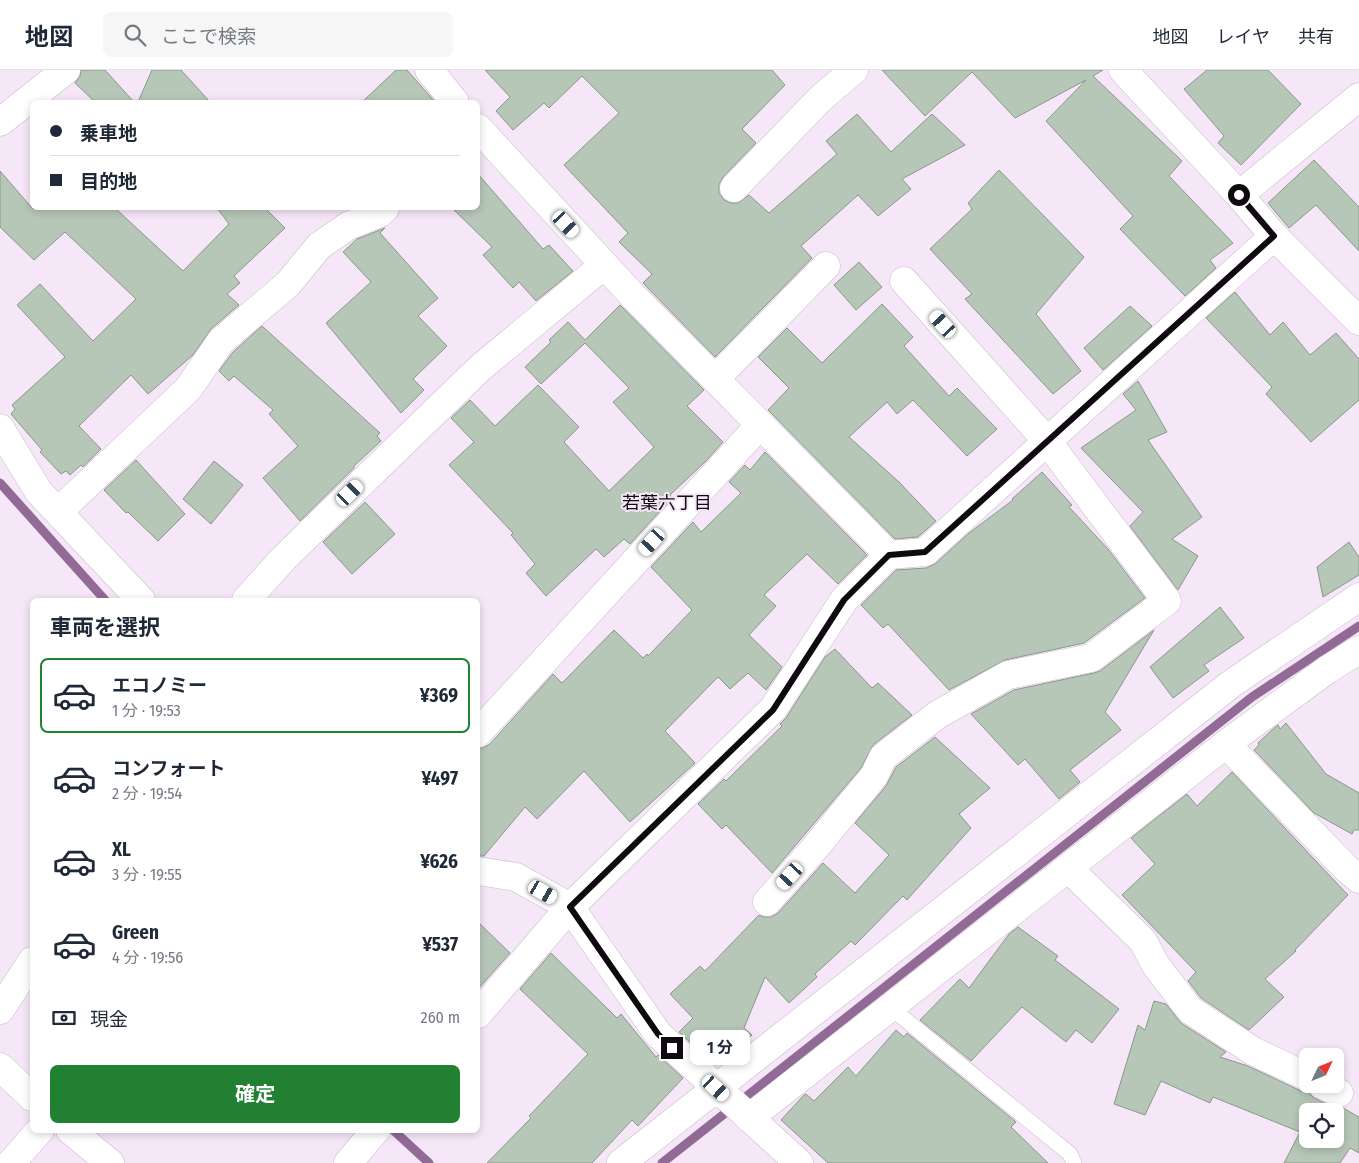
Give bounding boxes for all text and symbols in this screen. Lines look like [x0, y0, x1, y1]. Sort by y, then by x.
search box [103, 12, 453, 57]
icon: search [121, 21, 149, 49]
text: 地図 [25, 23, 73, 51]
text: ここで検索 [161, 25, 256, 48]
text: 地図 [1153, 26, 1189, 48]
text: レイヤ [1217, 26, 1270, 48]
text: 共有 [1298, 26, 1334, 48]
text: 乗車地 [80, 122, 137, 145]
text: 目的地 [80, 170, 137, 193]
route start [1228, 184, 1250, 206]
car [550, 208, 581, 240]
car [927, 308, 958, 340]
car [333, 477, 366, 509]
district label: 若葉六丁目 [622, 492, 712, 514]
car [636, 526, 667, 558]
text: 車両を選択 [50, 614, 160, 641]
icon: car [52, 673, 97, 718]
text: エコノミー [112, 674, 207, 697]
text: ¥369 [420, 684, 458, 707]
text: 1 分 · 19:53 [112, 701, 181, 720]
icon: car [52, 756, 97, 801]
text: コンフォート [112, 757, 225, 780]
text: ¥497 [421, 767, 458, 790]
text: 2 分 · 19:54 [112, 784, 182, 803]
text: XL [112, 838, 131, 861]
icon: car [52, 839, 97, 884]
text: ¥626 [420, 850, 458, 873]
car [774, 860, 805, 892]
text: 3 分 · 19:55 [112, 865, 182, 884]
car [526, 878, 559, 906]
text: Green [112, 921, 159, 944]
icon: car [52, 922, 97, 967]
text: ¥537 [422, 933, 458, 956]
text: 4 分 · 19:56 [112, 948, 183, 967]
icon: cash [50, 1004, 78, 1032]
text: 現金 [90, 1008, 128, 1031]
text: 260 m [421, 1008, 460, 1027]
callout: 1 分 [690, 1030, 750, 1066]
route end [661, 1037, 683, 1059]
text: 1 分 [707, 1038, 733, 1057]
north arrow [1299, 1048, 1344, 1092]
map controls [1299, 1048, 1344, 1148]
button: 確定 [50, 1065, 460, 1123]
car [699, 1072, 732, 1104]
button: locate [1299, 1103, 1344, 1148]

